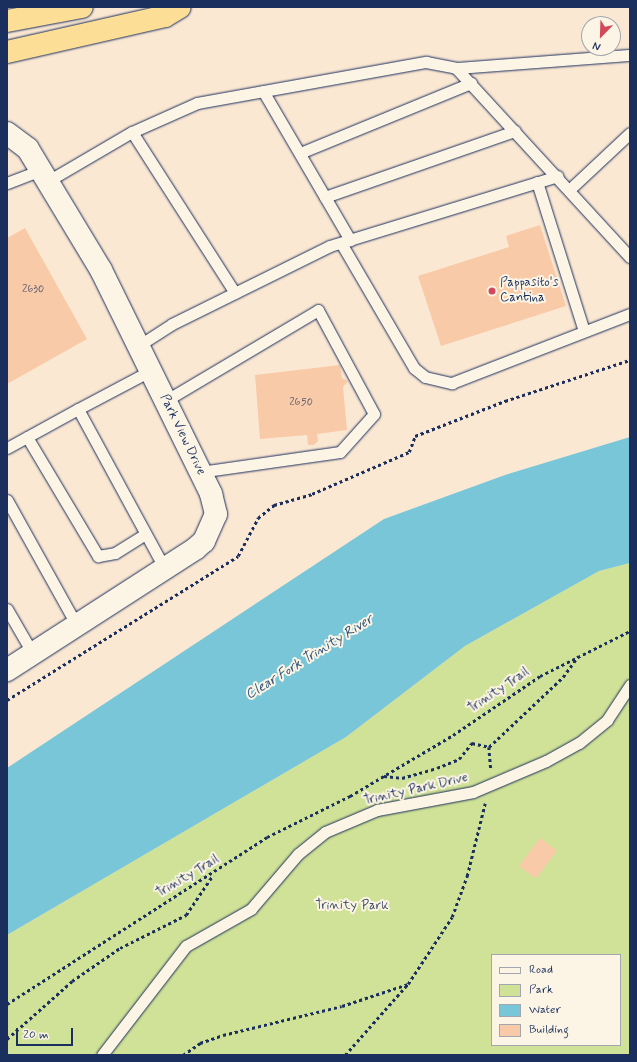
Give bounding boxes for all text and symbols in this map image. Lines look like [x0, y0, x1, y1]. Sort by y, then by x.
north arrow [581, 16, 621, 56]
text: N [591, 38, 603, 54]
place label: Pappasito's Cantina [500, 276, 558, 307]
house number: 2630 [22, 282, 44, 296]
marker: Pappasito's Cantina [487, 286, 497, 296]
street label: Park View Drive [156, 392, 208, 478]
house number: 2650 [289, 395, 313, 409]
water label: Clear Fork Trinity River [242, 611, 376, 703]
street label: Trinity Trail [466, 665, 532, 717]
street label: Trinity Park Drive [364, 771, 468, 809]
street label: Trinity Trail [155, 853, 221, 901]
park label: Trinity Park [316, 898, 388, 914]
legend [491, 954, 621, 1046]
text: Road [529, 962, 553, 978]
text: Park [529, 982, 553, 998]
text: Water [529, 1002, 561, 1018]
scale bar [18, 1020, 75, 1046]
text: Building [529, 1022, 569, 1038]
text: 20 m [23, 1027, 49, 1043]

